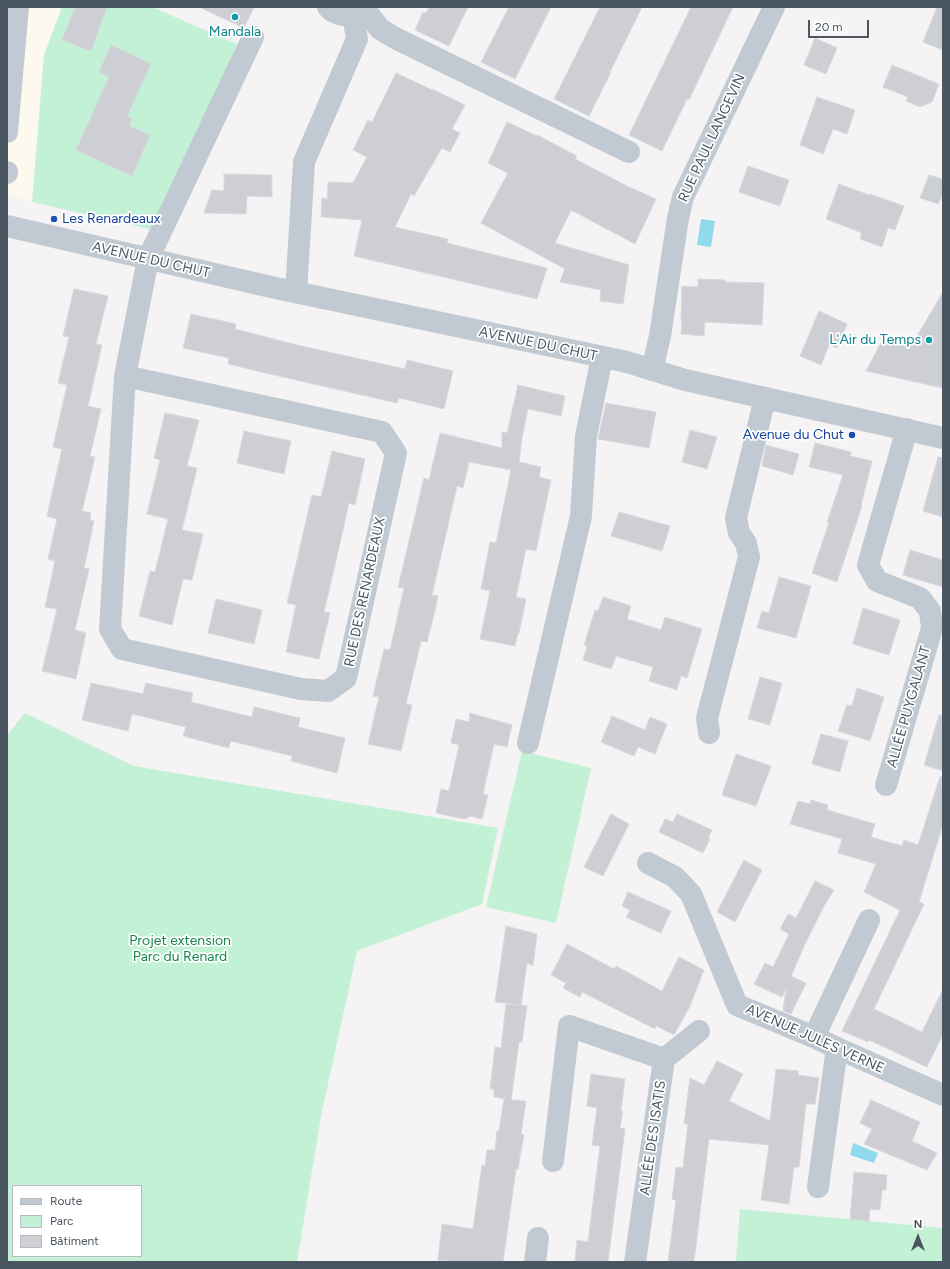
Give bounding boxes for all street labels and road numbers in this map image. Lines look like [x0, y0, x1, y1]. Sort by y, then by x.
street label: RUE PAUL LANGEVIN [675, 71, 749, 205]
street label: AVENUE DU CHUT [90, 238, 212, 282]
street label: AVENUE DU CHUT [477, 323, 599, 365]
street label: RUE DES RENARDEAUX [341, 516, 389, 668]
street label: ALLÉE PUYGALANT [884, 644, 934, 770]
street label: AVENUE JULES VERNE [743, 1001, 887, 1077]
street label: ALLÉE DES ISATIS [637, 1079, 669, 1197]

